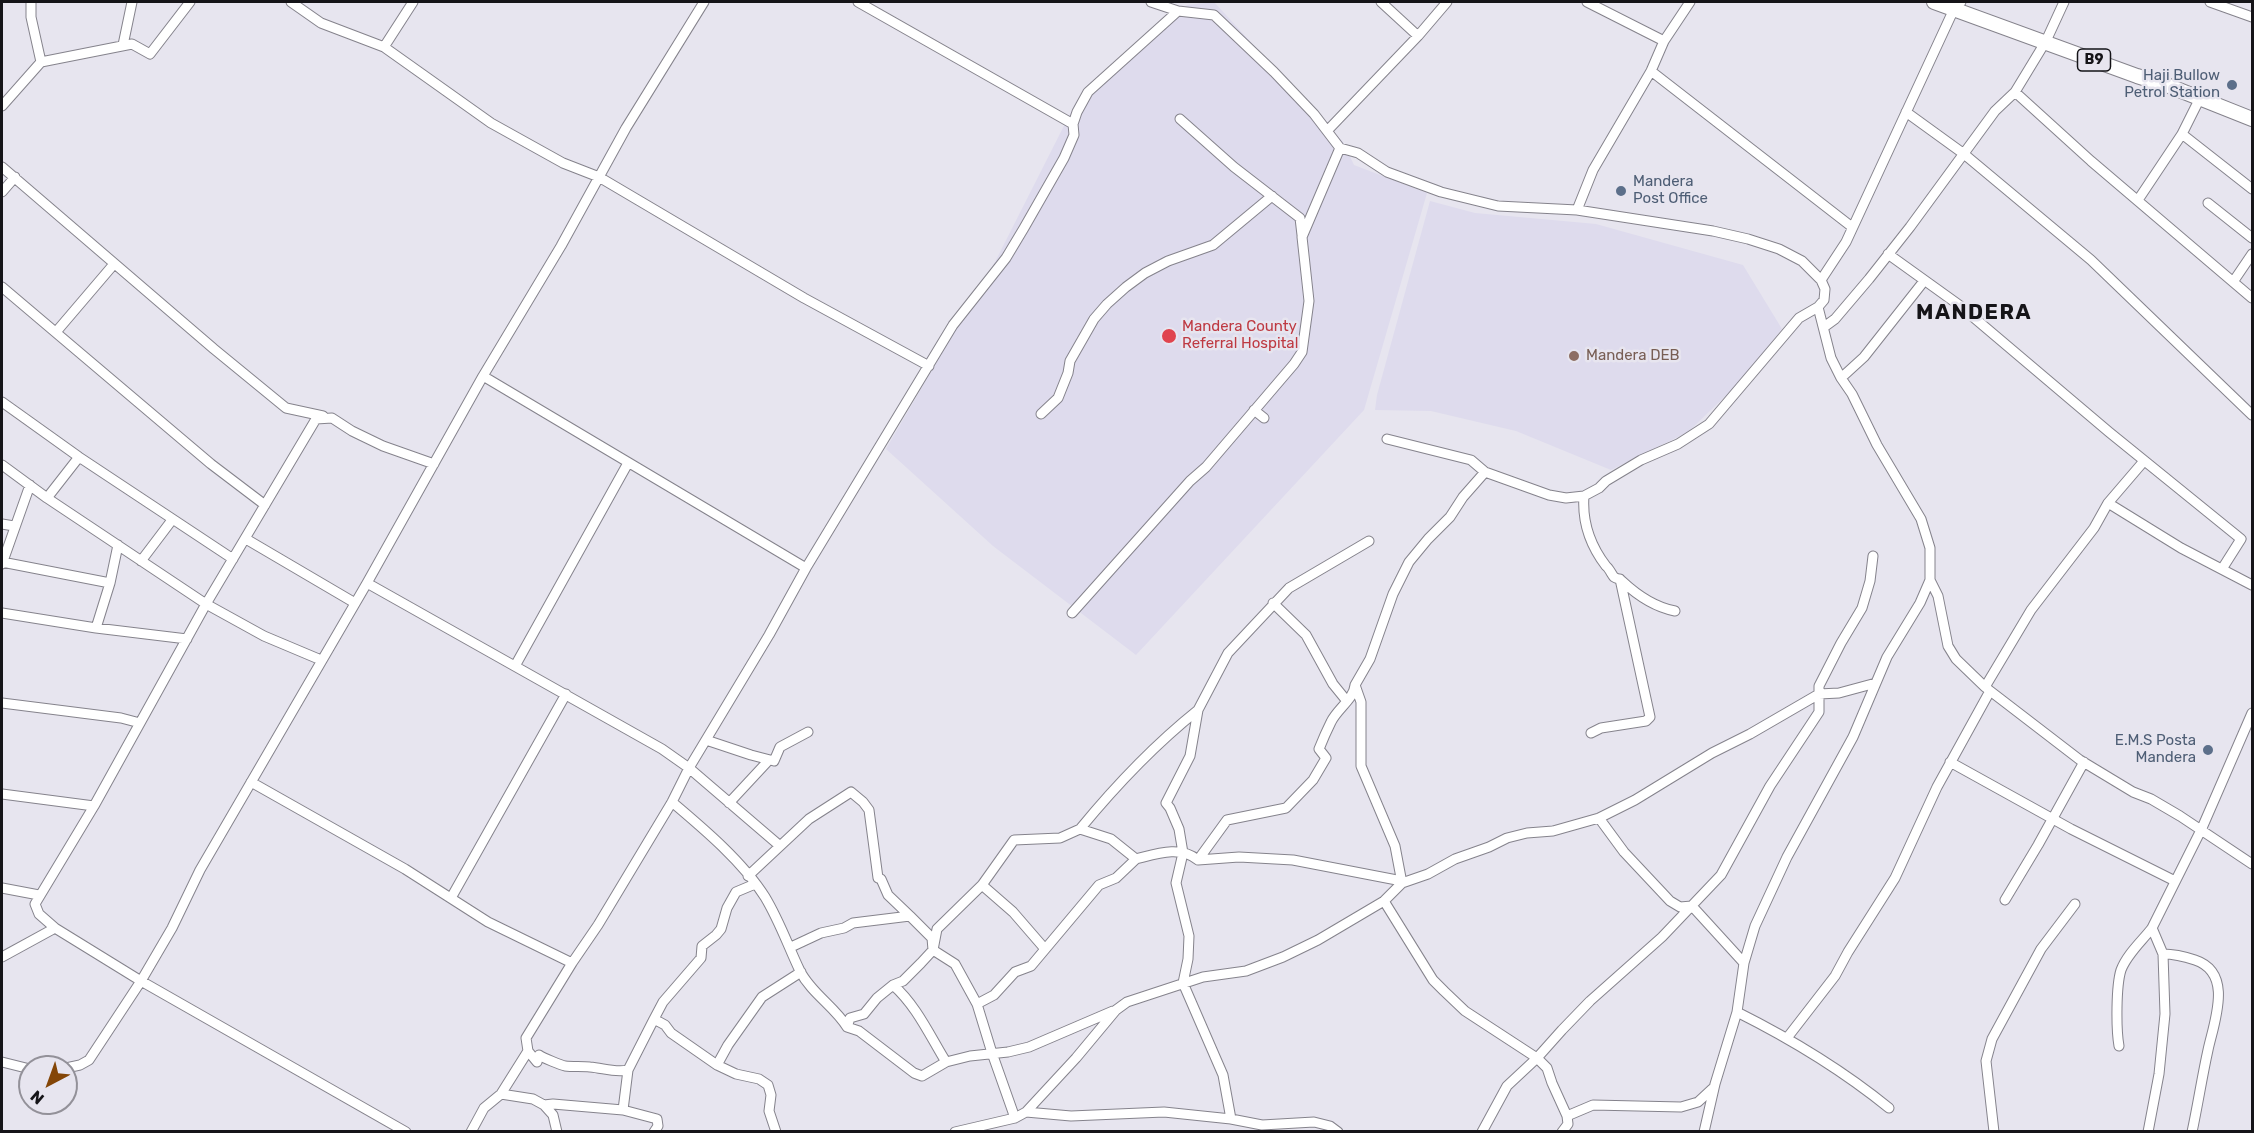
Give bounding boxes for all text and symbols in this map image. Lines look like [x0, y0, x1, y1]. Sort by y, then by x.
road number: B9 [2078, 49, 2110, 71]
place label: Haji Bullow Petrol Station [2124, 67, 2220, 102]
marker: Haji Bullow Petrol Station [2225, 78, 2239, 92]
place label: Mandera Post Office [1633, 173, 1708, 208]
marker: Mandera Post Office [1614, 184, 1628, 198]
district label: MANDERA [1916, 300, 2032, 326]
place label: Mandera County Referral Hospital [1182, 318, 1298, 353]
marker: Mandera County Referral Hospital [1160, 327, 1178, 345]
place label: Mandera DEB [1586, 347, 1680, 365]
marker: Mandera DEB [1567, 349, 1581, 363]
place label: E.M.S Posta Mandera [2115, 732, 2196, 767]
marker: E.M.S Posta Mandera [2201, 743, 2215, 757]
north arrow [18, 1055, 78, 1115]
text: N [27, 1087, 48, 1108]

